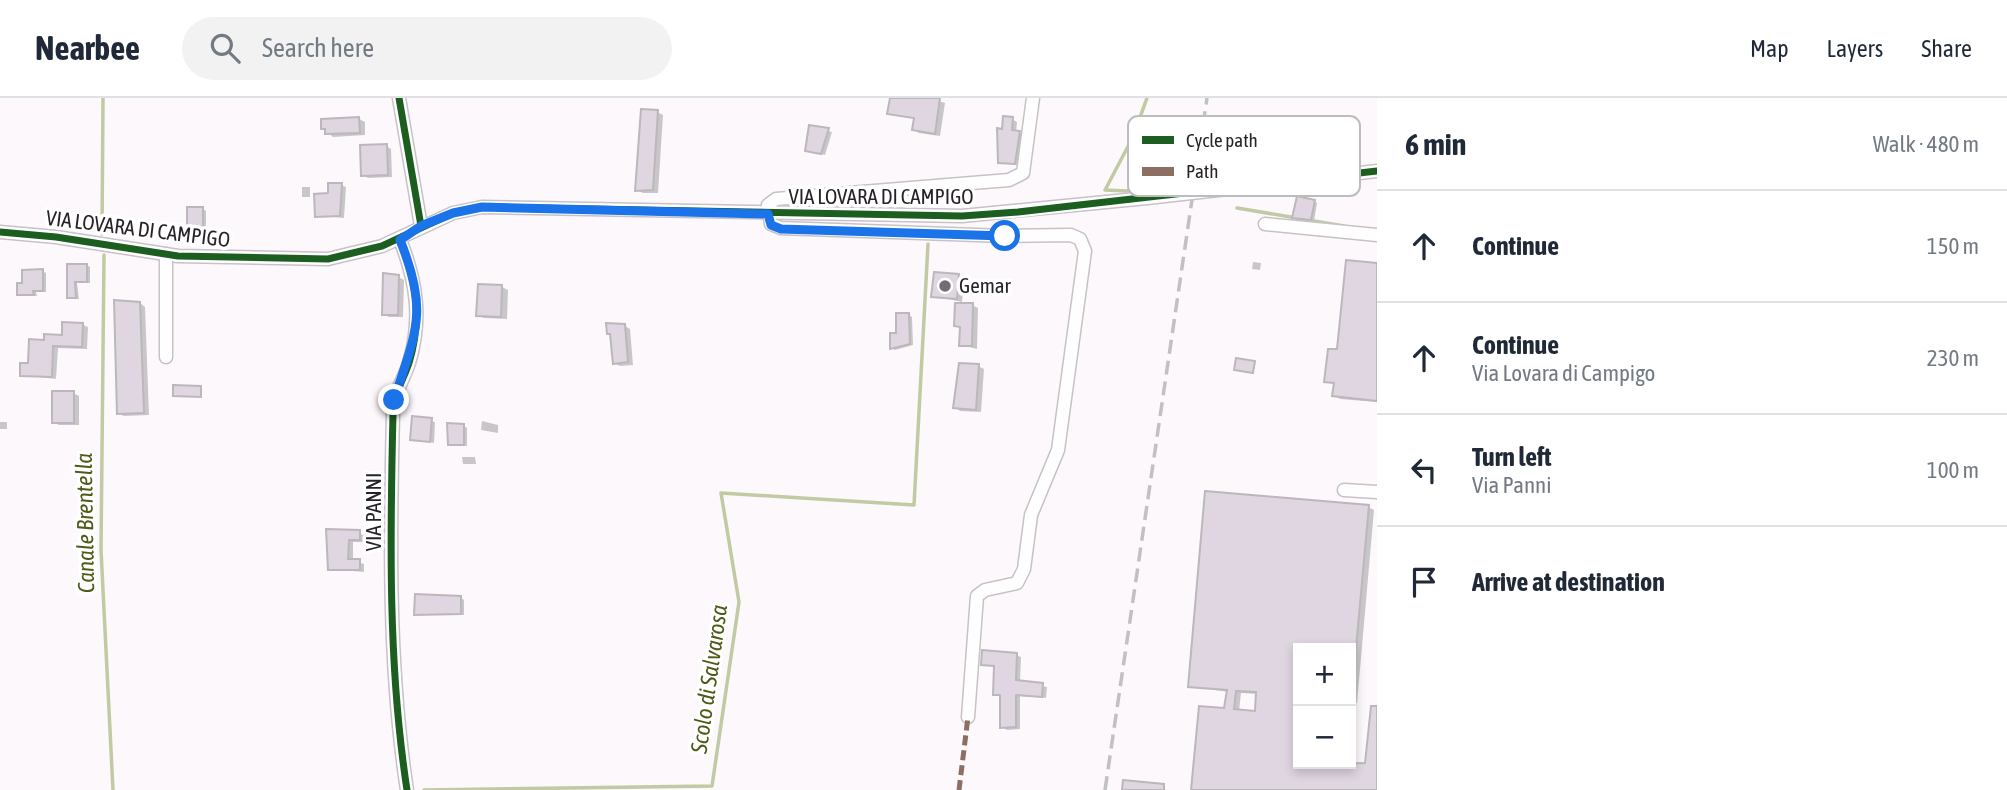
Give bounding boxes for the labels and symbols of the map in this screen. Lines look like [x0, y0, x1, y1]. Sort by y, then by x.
legend [1128, 116, 1360, 196]
text: Cycle path [1186, 129, 1258, 151]
text: Path [1186, 160, 1218, 182]
street label: VIA LOVARA DI CAMPIGO [788, 184, 974, 208]
street label: VIA LOVARA DI CAMPIGO [45, 205, 232, 251]
route start [989, 220, 1020, 251]
place label: Gemar [959, 273, 1012, 297]
marker: Gemar [937, 278, 953, 294]
route end [378, 384, 409, 415]
water label: Canale Brentella [71, 452, 99, 593]
street label: VIA PANNI [361, 473, 385, 551]
water label: Scolo di Salvarosa [686, 603, 732, 756]

